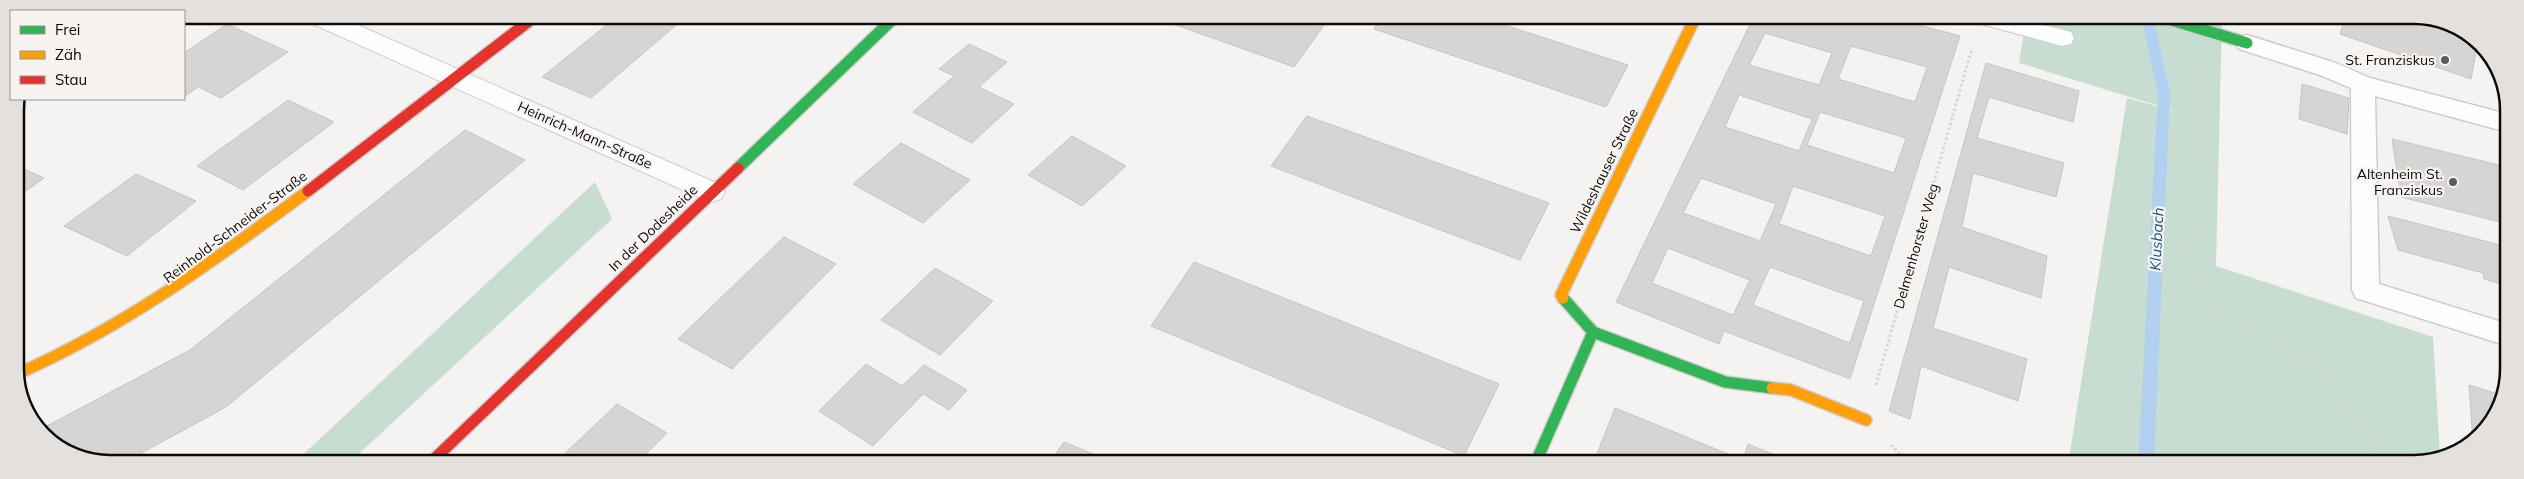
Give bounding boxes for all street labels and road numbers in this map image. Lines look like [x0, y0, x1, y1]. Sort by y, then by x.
street label: Heinrich-Mann-Straße [515, 97, 655, 173]
street label: Wildeshauser Straße [1566, 106, 1642, 236]
street label: Reinhold-Schneider-Straße [160, 167, 310, 287]
street label: In der Dodesheide [605, 181, 701, 275]
street label: Delmenhorster Weg [1889, 181, 1943, 311]

